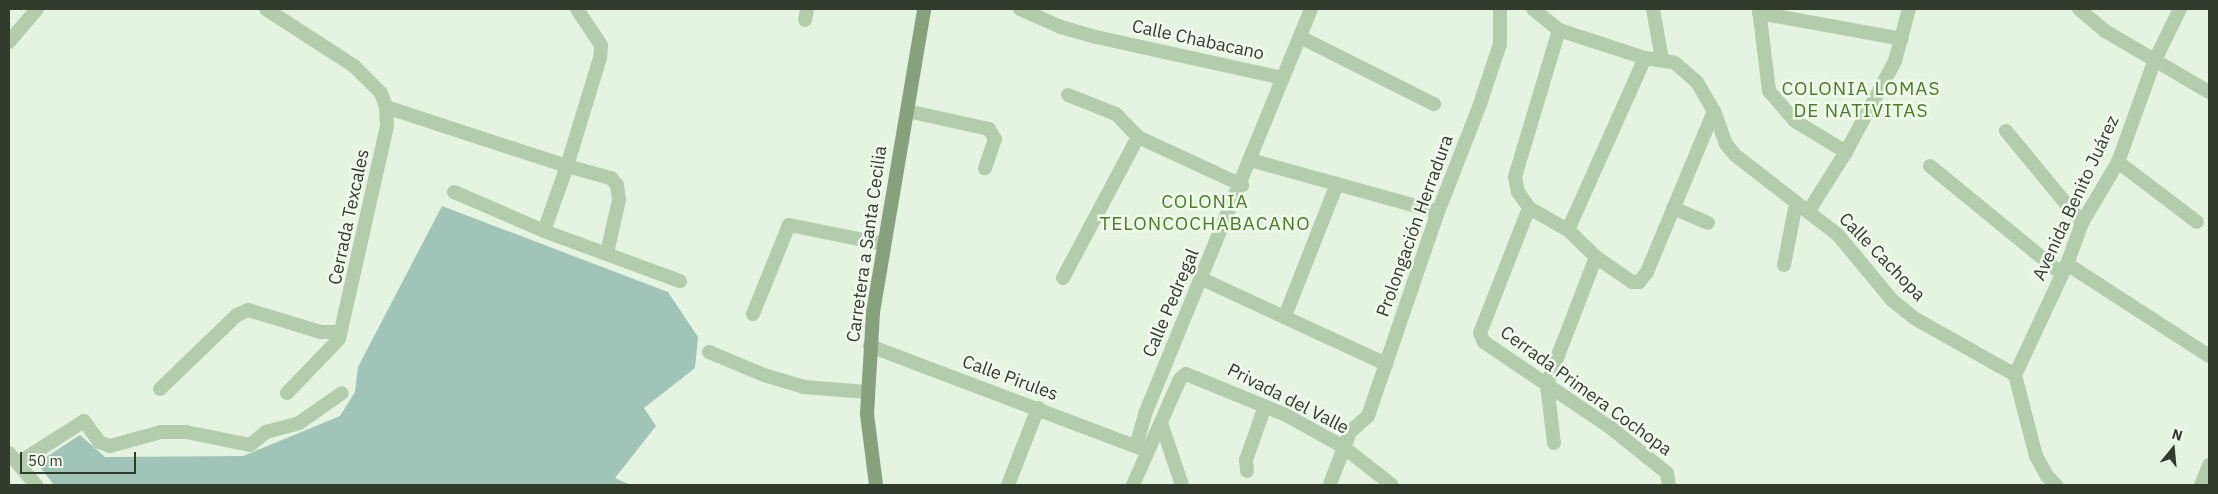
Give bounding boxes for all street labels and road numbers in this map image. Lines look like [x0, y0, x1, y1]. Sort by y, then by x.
street label: Calle Chabacano [1130, 15, 1266, 65]
street label: Avenida Benito Juárez [2028, 112, 2124, 284]
street label: Prolongación Herradura [1372, 132, 1458, 320]
street label: Carretera a Santa Cecilia [843, 144, 891, 344]
street label: Cerrada Texcales [324, 147, 374, 287]
street label: Calle Cachopa [1834, 208, 1930, 306]
street label: Calle Pedregal [1138, 245, 1204, 361]
street label: Cerrada Primera Cochopa [1496, 322, 1676, 460]
street label: Calle Pirules [959, 351, 1061, 405]
street label: Privada del Valle [1224, 359, 1352, 439]

